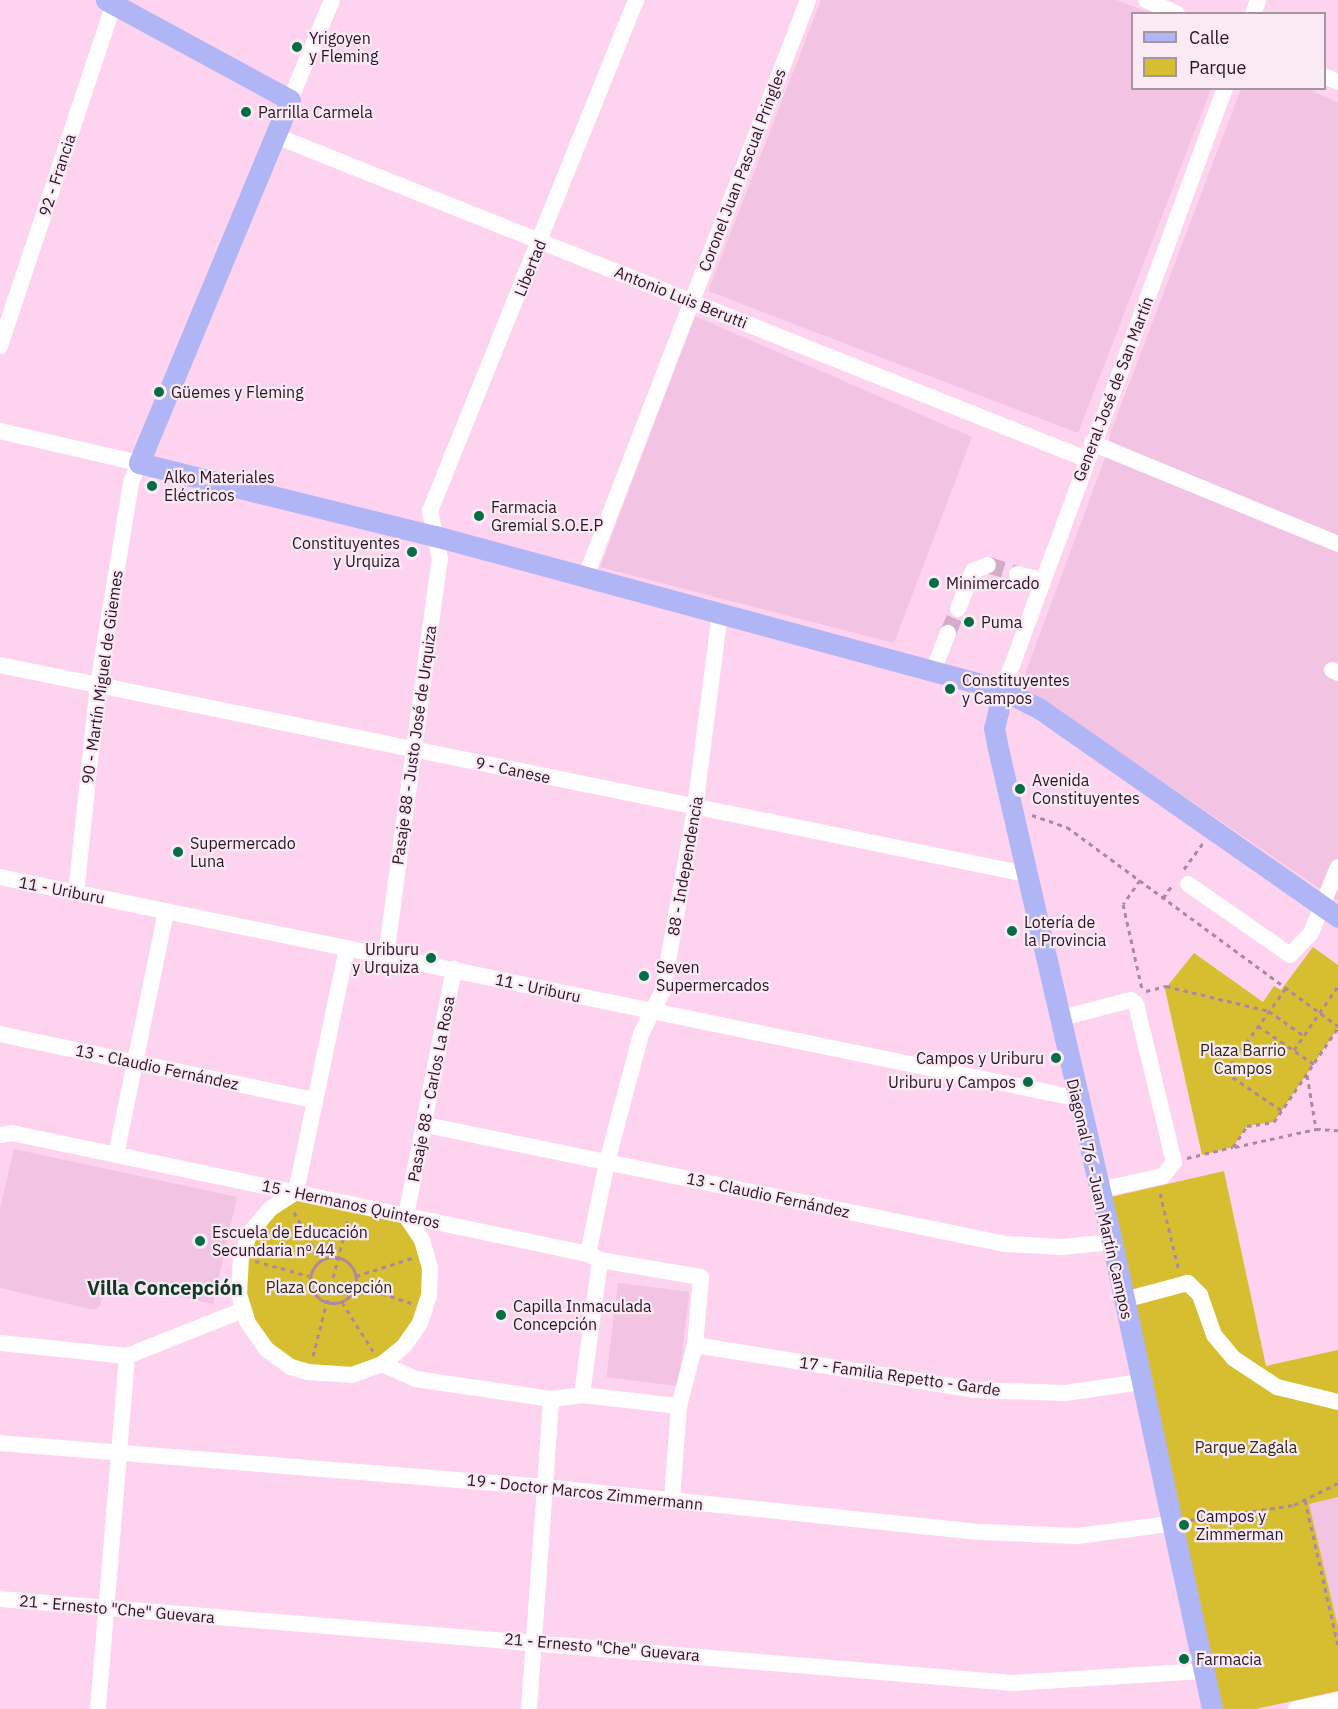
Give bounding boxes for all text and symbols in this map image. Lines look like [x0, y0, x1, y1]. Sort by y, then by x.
legend [1131, 12, 1326, 90]
text: Calle [1189, 26, 1229, 49]
place label: Yrigoyen y Fleming [309, 28, 378, 66]
marker: Yrigoyen y Fleming [290, 40, 304, 54]
text: Parque [1189, 56, 1246, 79]
street label: Coronel Juan Pascual Pringles [694, 66, 790, 274]
place label: Parrilla Carmela [258, 102, 373, 122]
marker: Parrilla Carmela [239, 105, 253, 119]
street label: 92 - Francia [35, 131, 79, 219]
street label: Libertad [510, 237, 550, 299]
street label: Antonio Luis Berutti [612, 262, 750, 332]
street label: General José de San Martín [1069, 294, 1157, 484]
place label: Güemes y Fleming [171, 382, 304, 402]
marker: Güemes y Fleming [152, 385, 166, 399]
place label: Alko Materiales Eléctricos [164, 467, 275, 505]
marker: Alko Materiales Eléctricos [145, 479, 159, 493]
place label: Farmacia Gremial S.O.E.P [491, 497, 603, 535]
marker: Farmacia Gremial S.O.E.P [472, 509, 486, 523]
place label: Constituyentes y Urquiza [292, 533, 400, 571]
marker: Constituyentes y Urquiza [405, 545, 419, 559]
street label: 90 - Martín Miguel de Güemes [77, 569, 127, 785]
place label: Minimercado [946, 573, 1039, 593]
marker: Minimercado [927, 576, 941, 590]
place label: Puma [981, 612, 1022, 632]
marker: Puma [962, 615, 976, 629]
street label: Pasaje 88 - Justo José de Urquiza [388, 624, 440, 866]
place label: Constituyentes y Campos [962, 670, 1070, 708]
marker: Constituyentes y Campos [943, 682, 957, 696]
street label: 9 - Canese [474, 753, 552, 787]
place label: Avenida Constituyentes [1032, 770, 1140, 808]
marker: Avenida Constituyentes [1013, 782, 1027, 796]
street label: 88 - Independencia [663, 795, 707, 937]
place label: Supermercado Luna [190, 833, 296, 871]
marker: Supermercado Luna [171, 845, 185, 859]
street label: 11 - Uriburu [17, 872, 107, 908]
place label: Lotería de la Provincia [1024, 912, 1106, 950]
marker: Lotería de la Provincia [1005, 924, 1019, 938]
place label: Uriburu y Urquiza [352, 939, 419, 977]
marker: Uriburu y Urquiza [424, 951, 438, 965]
place label: Seven Supermercados [656, 957, 769, 995]
marker: Seven Supermercados [637, 969, 651, 983]
street label: 11 - Uriburu [493, 970, 583, 1006]
street label: Pasaje 88 - Carlos La Rosa [404, 994, 458, 1184]
street label: 13 - Claudio Fernández [74, 1040, 240, 1094]
park label: Plaza Barrio Campos [1200, 1040, 1286, 1078]
place label: Campos y Uriburu [916, 1048, 1044, 1068]
marker: Campos y Uriburu [1049, 1051, 1063, 1065]
place label: Uriburu y Campos [888, 1072, 1016, 1092]
marker: Uriburu y Campos [1021, 1075, 1035, 1089]
street label: Diagonal 76 - Juan Martín Campos [1063, 1077, 1137, 1321]
street label: 13 - Claudio Fernández [685, 1168, 851, 1222]
street label: 15 - Hermanos Quinteros [260, 1176, 442, 1232]
place label: Escuela de Educación Secundaria nº 44 [212, 1222, 368, 1260]
marker: Escuela de Educación Secundaria nº 44 [193, 1234, 207, 1248]
district label: Villa Concepción [87, 1275, 243, 1299]
park label: Plaza Concepción [266, 1277, 392, 1297]
place label: Capilla Inmaculada Concepción [513, 1296, 652, 1334]
marker: Capilla Inmaculada Concepción [494, 1308, 508, 1322]
street label: 17 - Familia Repetto - Garde [798, 1352, 1002, 1400]
park label: Parque Zagala [1195, 1437, 1297, 1457]
street label: 19 - Doctor Marcos Zimmermann [466, 1470, 704, 1514]
place label: Campos y Zimmerman [1196, 1506, 1283, 1544]
marker: Campos y Zimmerman [1177, 1518, 1191, 1532]
street label: 21 - Ernesto "Che" Guevara [18, 1591, 216, 1627]
street label: 21 - Ernesto "Che" Guevara [503, 1629, 701, 1665]
place label: Farmacia [1196, 1649, 1262, 1669]
marker: Farmacia [1177, 1652, 1191, 1666]

